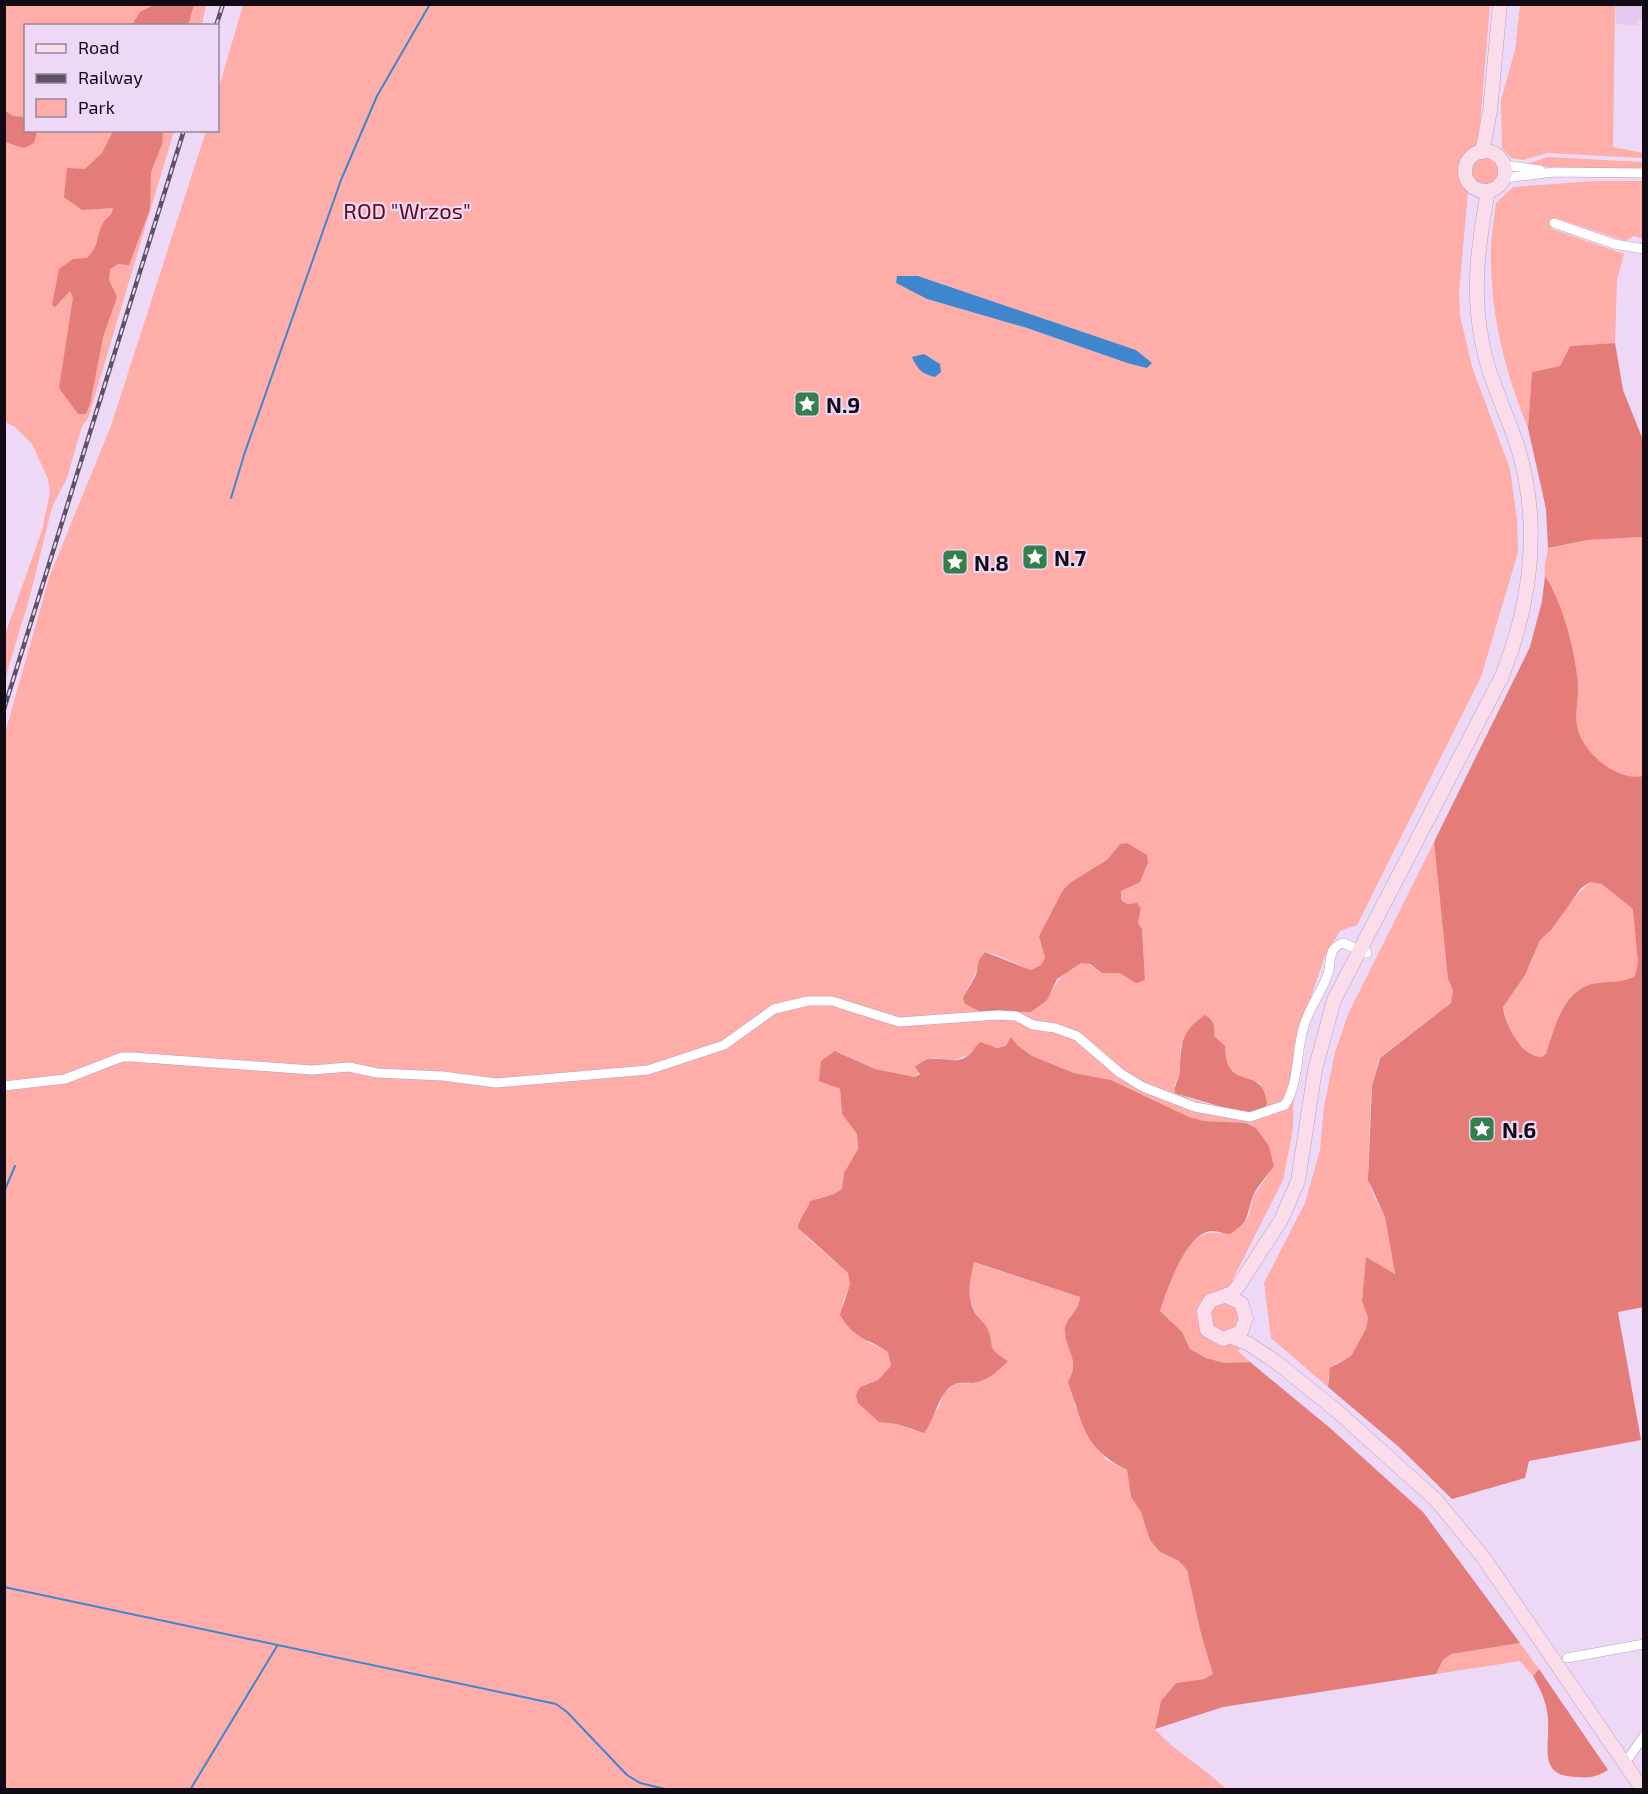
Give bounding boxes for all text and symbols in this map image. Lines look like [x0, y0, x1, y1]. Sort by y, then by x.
legend [24, 24, 219, 132]
text: Road [78, 36, 119, 58]
text: Railway [78, 66, 143, 88]
text: Park [78, 96, 115, 118]
park label: ROD "Wrzos" [343, 197, 471, 223]
place icon: N.9 [792, 389, 822, 419]
place label: N.9 [826, 391, 860, 417]
place icon: N.7 [1020, 542, 1050, 572]
place label: N.7 [1054, 544, 1087, 570]
place icon: N.8 [940, 547, 970, 577]
place label: N.8 [974, 549, 1009, 575]
place icon: N.6 [1467, 1114, 1497, 1144]
place label: N.6 [1502, 1116, 1536, 1142]

